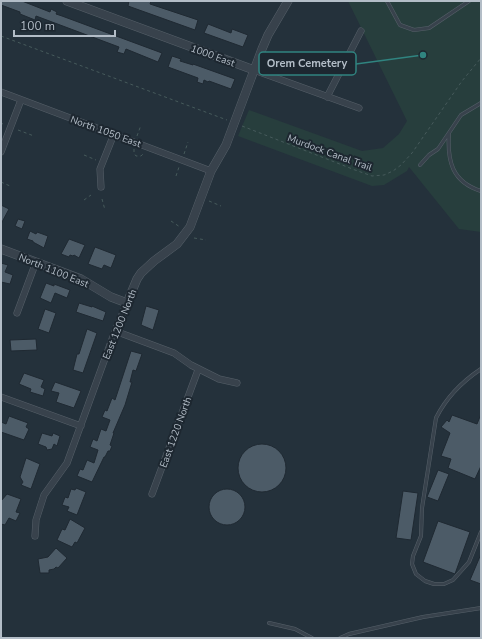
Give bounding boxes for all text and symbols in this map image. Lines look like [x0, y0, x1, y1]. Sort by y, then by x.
scale bar [14, 12, 115, 38]
text: 100 m [20, 18, 55, 34]
street label: 1000 East [189, 42, 237, 71]
callout: Orem Cemetery [259, 52, 356, 75]
text: Orem Cemetery [267, 56, 348, 71]
street label: North 1050 East [68, 113, 143, 151]
street label: Murdock Canal Trail [285, 131, 374, 175]
street label: North 1100 East [16, 250, 91, 292]
street label: East 1200 North [99, 287, 140, 362]
street label: East 1220 North [157, 395, 195, 470]

